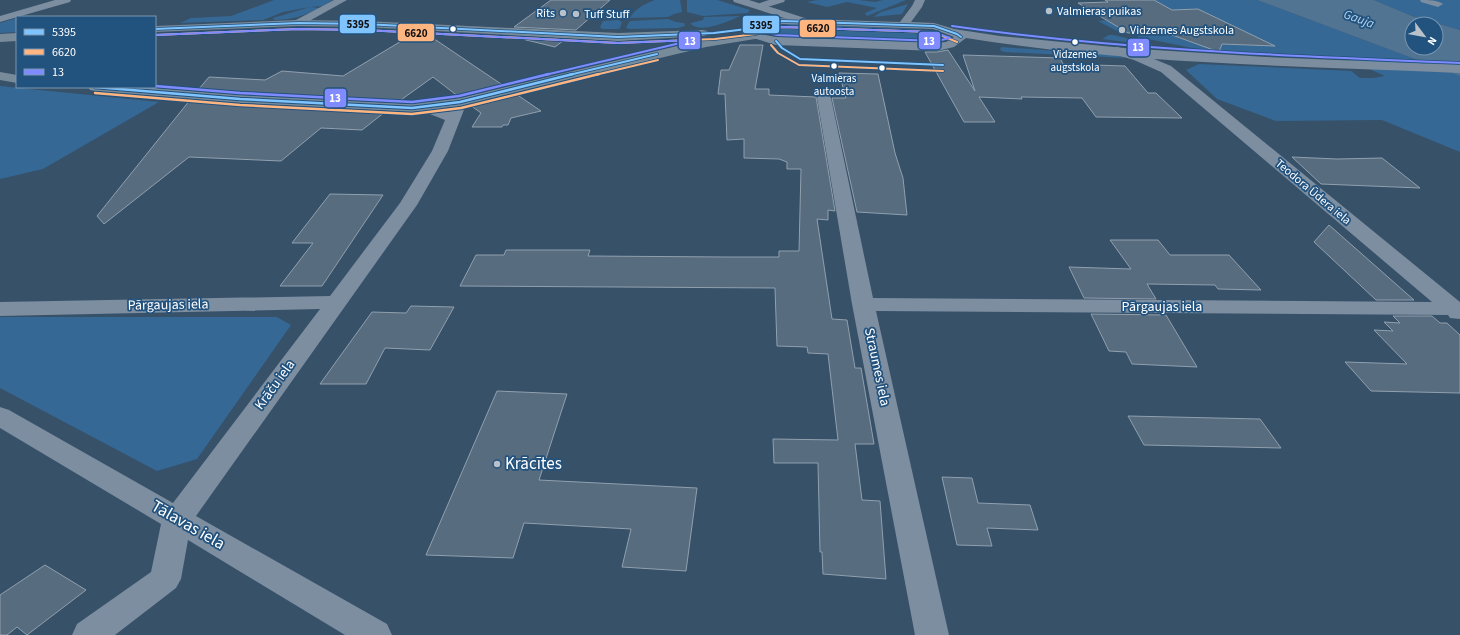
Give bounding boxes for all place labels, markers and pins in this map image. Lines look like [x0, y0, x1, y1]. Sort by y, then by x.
place label: Valmieras puikas [1057, 3, 1141, 20]
place label: Rits [536, 5, 555, 22]
place label: Tuff Stuff [584, 6, 630, 23]
marker: Valmieras puikas [1044, 6, 1054, 16]
marker: Rits [558, 8, 568, 18]
marker: Tuff Stuff [571, 9, 581, 19]
place label: Vidzemes Augstskola [1130, 22, 1234, 39]
unlabelled marker [448, 24, 458, 34]
marker: Vidzemes Augstskola [1117, 25, 1127, 35]
marker: Vidzemes augstskola [1070, 37, 1080, 47]
place label: Vidzemes augstskola [1050, 47, 1100, 75]
marker: Valmieras autoosta [829, 61, 839, 71]
unlabelled marker [877, 63, 887, 73]
place label: Valmieras autoosta [812, 71, 857, 99]
place label: Krācītes [505, 452, 562, 476]
marker: Krācītes [492, 459, 502, 469]

